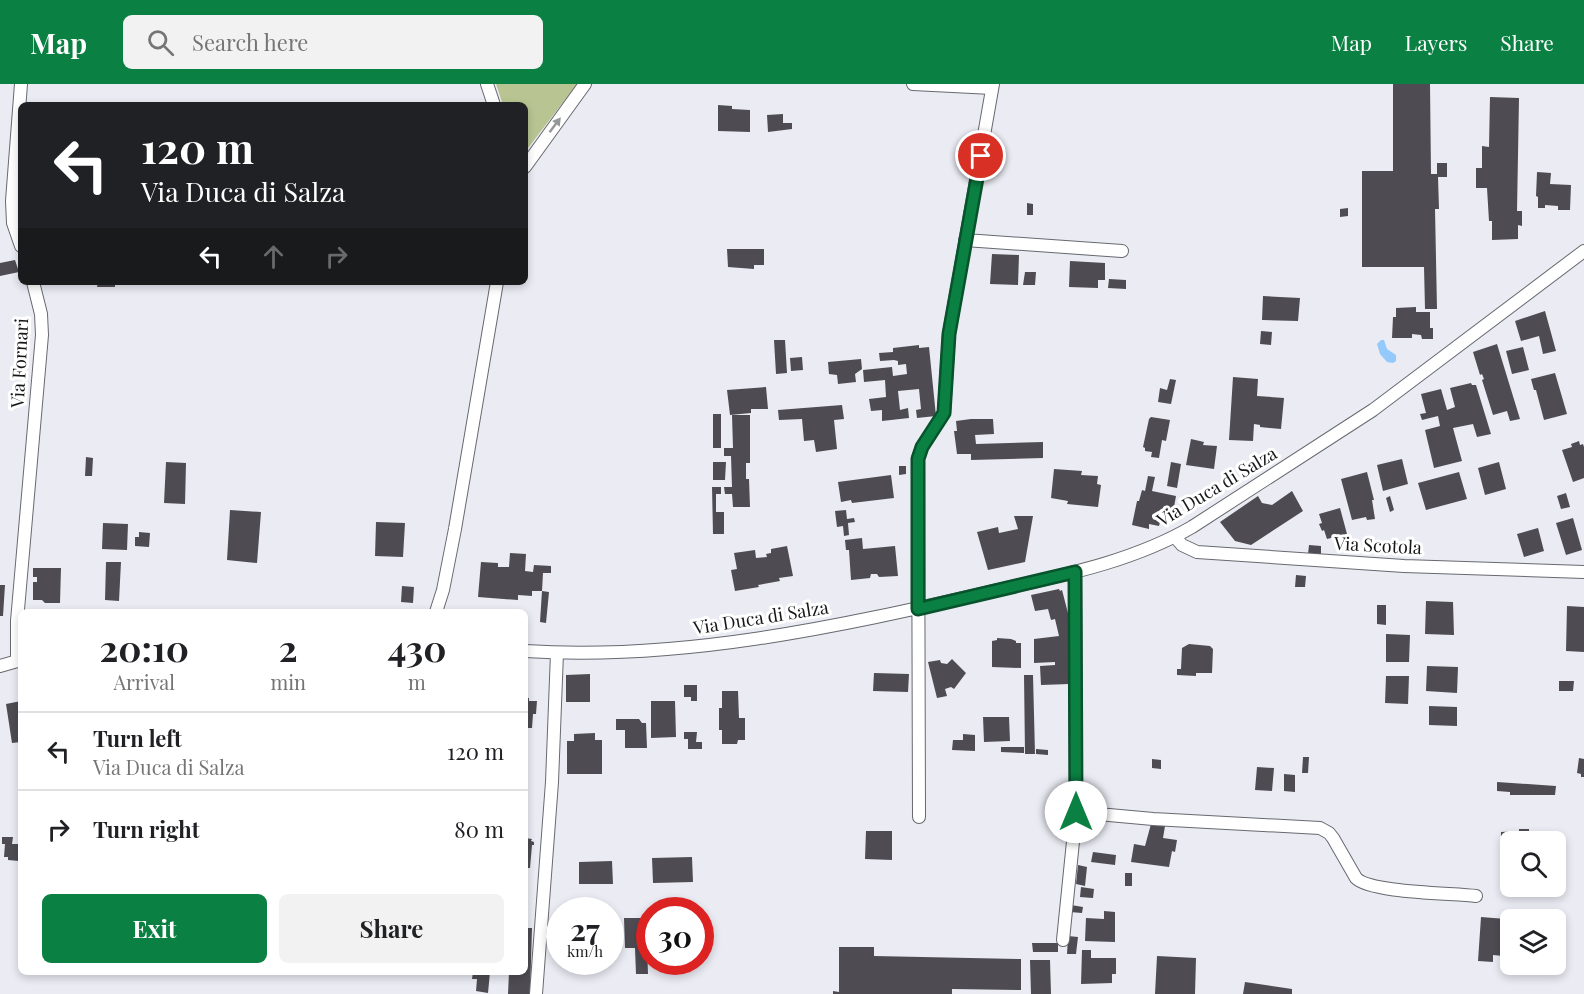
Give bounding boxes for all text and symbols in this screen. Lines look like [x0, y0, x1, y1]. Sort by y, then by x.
search box [123, 15, 543, 69]
text: Map [30, 24, 87, 61]
icon: search [144, 26, 177, 59]
text: Search here [192, 27, 308, 57]
text: Map [1331, 28, 1372, 56]
text: Layers [1405, 28, 1467, 56]
text: Share [1500, 28, 1554, 56]
one-way arrow [549, 118, 561, 134]
text: 120 m [141, 119, 254, 175]
icon: left [42, 126, 120, 204]
pin [955, 130, 1006, 181]
icon: arrive [964, 139, 997, 172]
text: Via Duca di Salza [141, 173, 346, 209]
icon: left [194, 240, 227, 273]
icon: ahead [257, 240, 290, 273]
icon: right [320, 240, 353, 273]
street label: Via Fornari [5, 317, 33, 410]
street label: Via Duca di Salza [1151, 441, 1281, 532]
street label: Via Scotola [1333, 531, 1423, 559]
street label: Via Duca di Salza [691, 594, 830, 640]
text: 20:10 [99, 623, 189, 671]
text: 2 [279, 623, 298, 671]
text: 430 [387, 623, 447, 671]
text: Arrival [113, 668, 175, 695]
text: min [270, 668, 306, 695]
text: m [408, 668, 426, 695]
text: Turn left [93, 723, 182, 753]
icon: left [42, 735, 75, 768]
text: 120 m [447, 736, 504, 766]
text: Via Duca di Salza [93, 753, 245, 780]
position arrow [1044, 780, 1108, 844]
icon: right [42, 813, 75, 846]
text: Turn right [93, 814, 199, 844]
text: 80 m [454, 814, 504, 844]
map controls [1500, 831, 1566, 975]
button: search [1500, 831, 1566, 897]
button: Exit [42, 894, 267, 963]
button: Share [279, 894, 504, 963]
speed limit sign: 30 [636, 897, 714, 975]
text: 27 [570, 909, 600, 949]
button: layers [1500, 909, 1566, 975]
text: km/h [567, 941, 603, 961]

